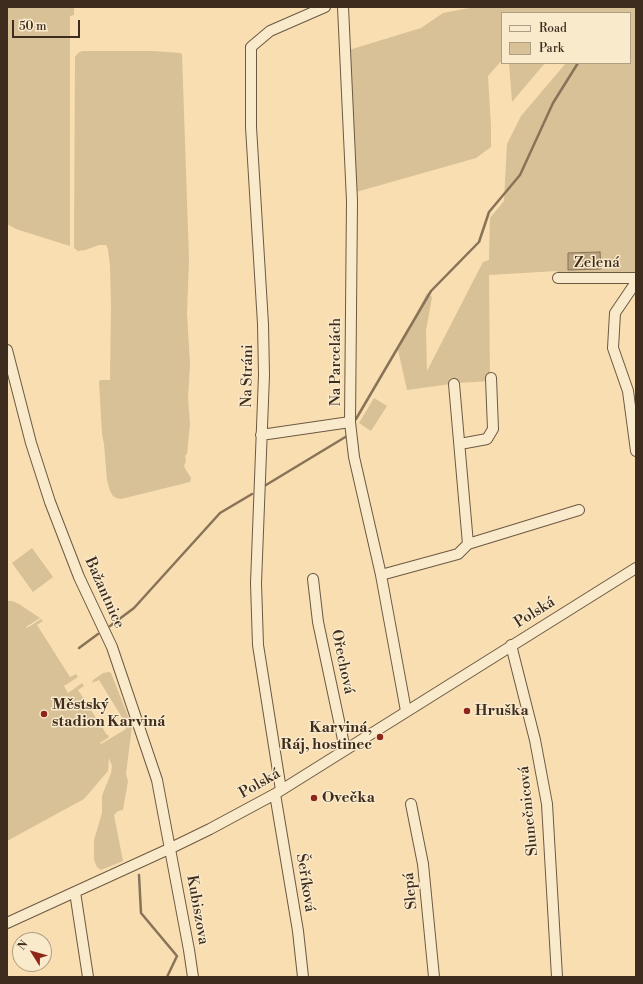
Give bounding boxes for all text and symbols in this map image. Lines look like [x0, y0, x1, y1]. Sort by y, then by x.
scale bar [14, 12, 82, 38]
legend [501, 12, 631, 64]
text: 50 m [19, 19, 47, 34]
text: Road [539, 21, 567, 36]
text: Park [539, 41, 564, 56]
street label: Zelená [574, 254, 620, 272]
street label: Na Parcelách [327, 318, 345, 406]
street label: Na Stráni [238, 344, 258, 408]
street label: Bažantnice [80, 555, 128, 631]
street label: Polská [511, 594, 559, 632]
street label: Ořechová [326, 628, 358, 696]
place label: Městský stadion Karviná [52, 696, 165, 731]
place label: Hruška [475, 702, 529, 720]
marker: Hruška [462, 706, 472, 716]
marker: Městský stadion Karviná [39, 709, 49, 719]
place label: Karviná, Ráj, hostinec [281, 719, 372, 754]
marker: Karviná, Ráj, hostinec [375, 732, 385, 742]
street label: Polská [236, 765, 284, 803]
street label: Slunečnicová [515, 765, 543, 857]
place label: Ovečka [322, 789, 375, 807]
marker: Ovečka [309, 793, 319, 803]
street label: Šeříková [292, 853, 318, 913]
street label: Slepá [400, 872, 422, 910]
street label: Kubiszova [182, 874, 212, 946]
north arrow [12, 932, 52, 972]
text: N [15, 938, 31, 953]

